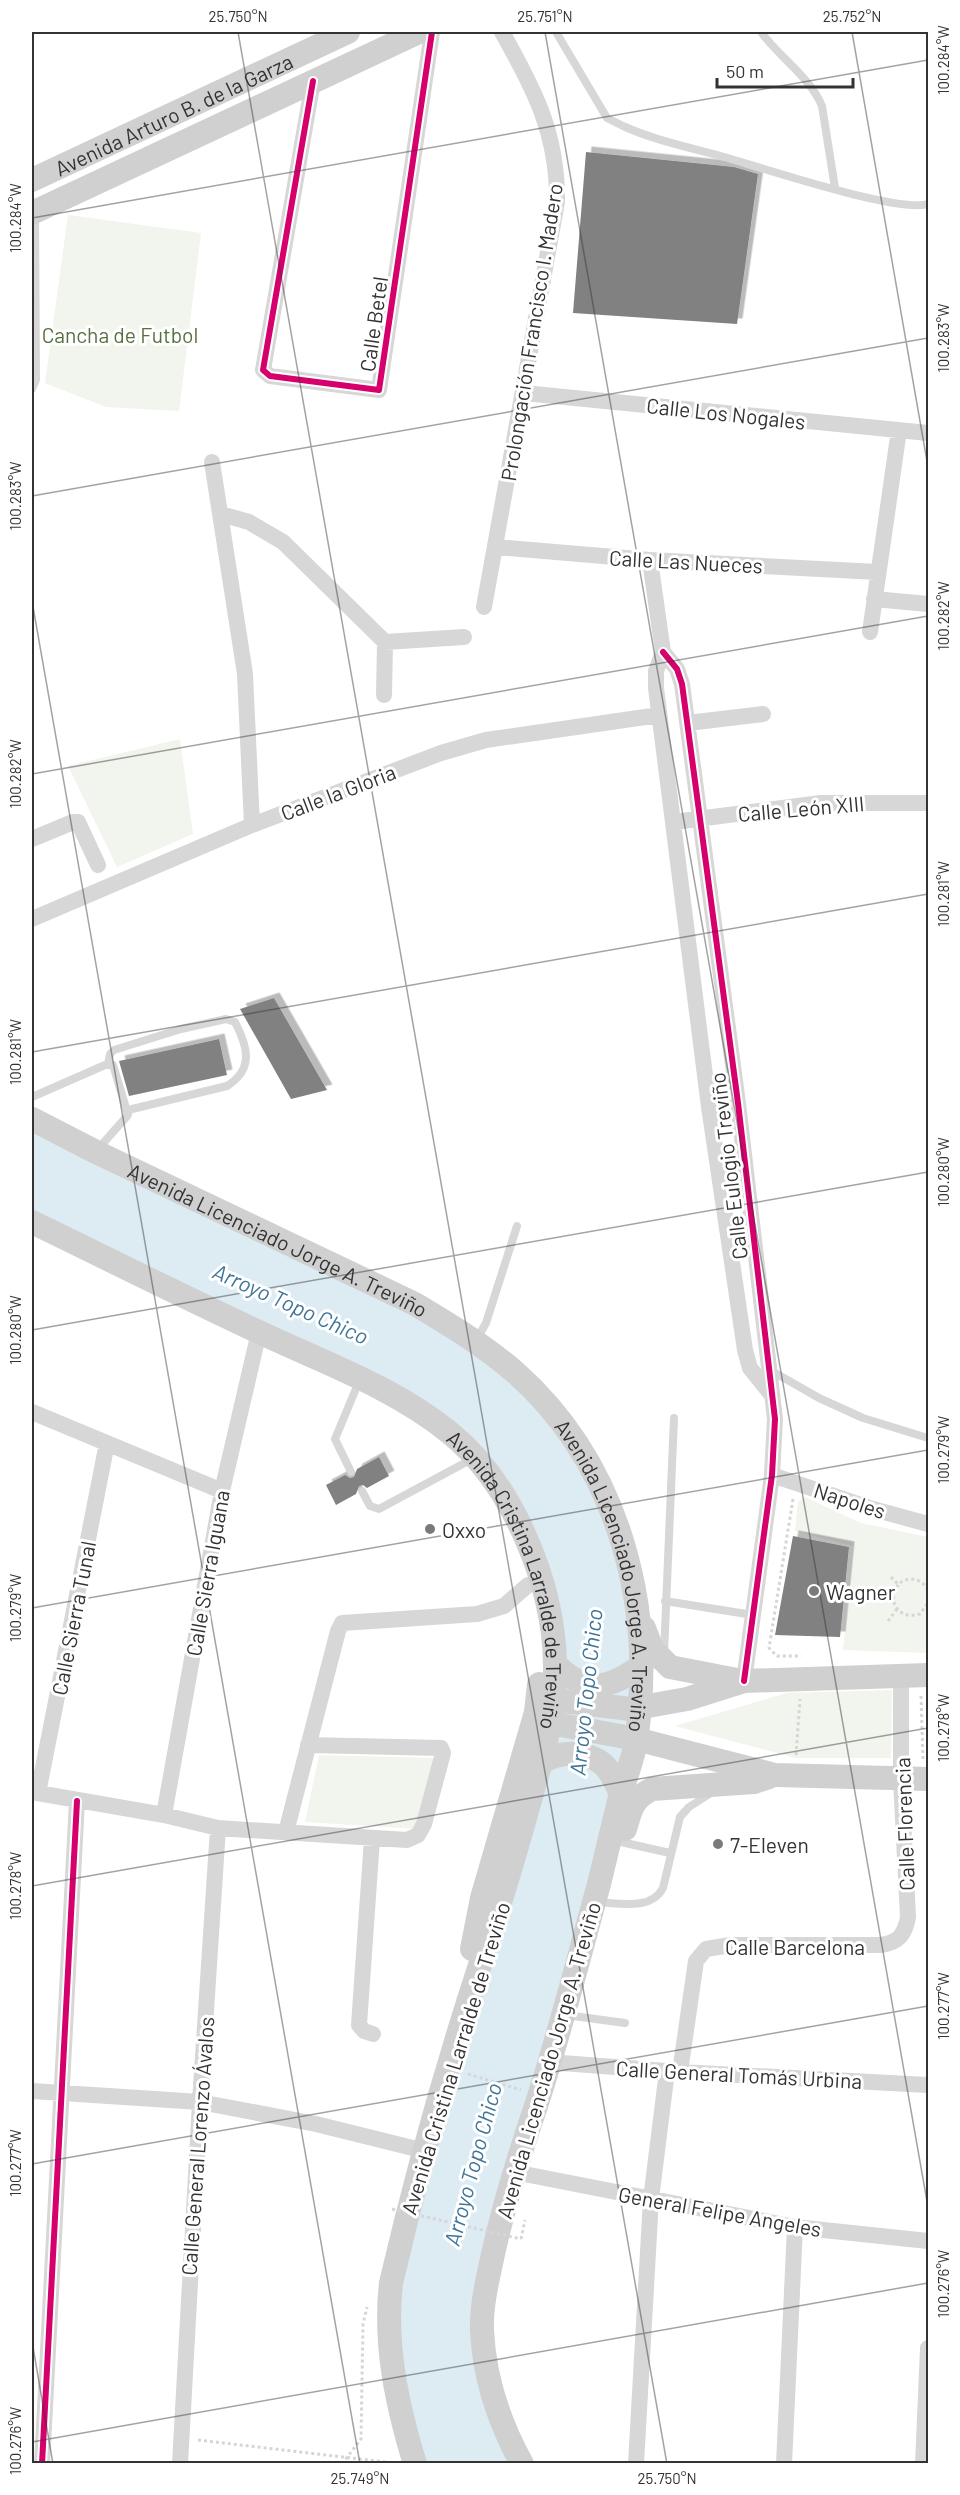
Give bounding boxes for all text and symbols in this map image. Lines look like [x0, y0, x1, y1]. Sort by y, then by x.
text: 25.750°N [208, 7, 268, 25]
text: 25.751°N [517, 7, 573, 25]
text: 25.752°N [823, 7, 881, 25]
text: 100.284°W [934, 25, 952, 95]
street label: Avenida Arturo B. de la Garza [50, 47, 296, 180]
scale bar [717, 51, 854, 89]
text: 50 m [726, 60, 764, 82]
street label: Prolongación Francisco I. Madero [495, 181, 567, 483]
text: 100.284°W [6, 183, 24, 253]
street label: Calle Betel [354, 275, 392, 373]
text: 100.283°W [934, 304, 952, 372]
park label: Cancha de Futbol [42, 322, 198, 347]
street label: Calle Los Nogales [645, 392, 807, 434]
text: 100.283°W [6, 462, 24, 530]
street label: Calle Las Nueces [608, 544, 764, 578]
text: 100.282°W [934, 581, 952, 651]
text: 100.282°W [6, 739, 24, 809]
street label: Calle la Gloria [277, 759, 399, 825]
street label: Calle León XIII [737, 790, 865, 826]
text: 100.281°W [934, 861, 952, 927]
text: 100.281°W [6, 1019, 24, 1085]
street label: Calle Eulogio Treviño [704, 1071, 752, 1261]
text: 100.280°W [934, 1137, 952, 1207]
street label: Avenida Licenciado Jorge A. Treviño [125, 1157, 433, 1321]
water label: Arroyo Topo Chico [209, 1257, 373, 1349]
text: 100.280°W [6, 1295, 24, 1365]
street label: Avenida Licenciado Jorge A. Treviño [551, 1414, 654, 1734]
text: 100.279°W [934, 1416, 952, 1484]
street label: Avenida Cristina Larralde de Treviño [443, 1424, 568, 1732]
street label: Napoles [811, 1477, 889, 1523]
street label: Calle Sierra Iguana [180, 1488, 234, 1658]
place label: Oxxo [442, 1517, 486, 1542]
marker: Oxxo [423, 1522, 437, 1536]
street label: Calle Sierra Tunal [46, 1539, 100, 1697]
text: 100.279°W [6, 1574, 24, 1642]
place label: Wagner [826, 1579, 896, 1604]
marker: Wagner [807, 1584, 821, 1598]
water label: Arroyo Topo Chico [563, 1607, 607, 1777]
text: 100.278°W [934, 1694, 952, 1762]
street label: Calle Florencia [889, 1757, 919, 1891]
place label: 7-Eleven [730, 1832, 809, 1857]
marker: 7-Eleven [711, 1837, 725, 1851]
text: 100.278°W [6, 1852, 24, 1920]
street label: Avenida Cristina Larralde de Treviño [395, 1899, 515, 2217]
street label: Avenida Licenciado Jorge A. Treviño [491, 1899, 605, 2221]
street label: Calle Barcelona [725, 1934, 865, 1959]
text: 100.277°W [934, 1972, 952, 2040]
street label: Calle General Lorenzo Ávalos [175, 2016, 219, 2276]
street label: Calle General Tomás Urbina [615, 2055, 863, 2093]
water label: Arroyo Topo Chico [438, 2080, 506, 2248]
text: 100.277°W [6, 2129, 24, 2197]
street label: General Felipe Angeles [617, 2181, 823, 2241]
text: 100.276°W [934, 2250, 952, 2318]
text: 100.276°W [6, 2407, 24, 2475]
text: 25.749°N [331, 2469, 389, 2487]
text: 25.750°N [637, 2469, 697, 2487]

